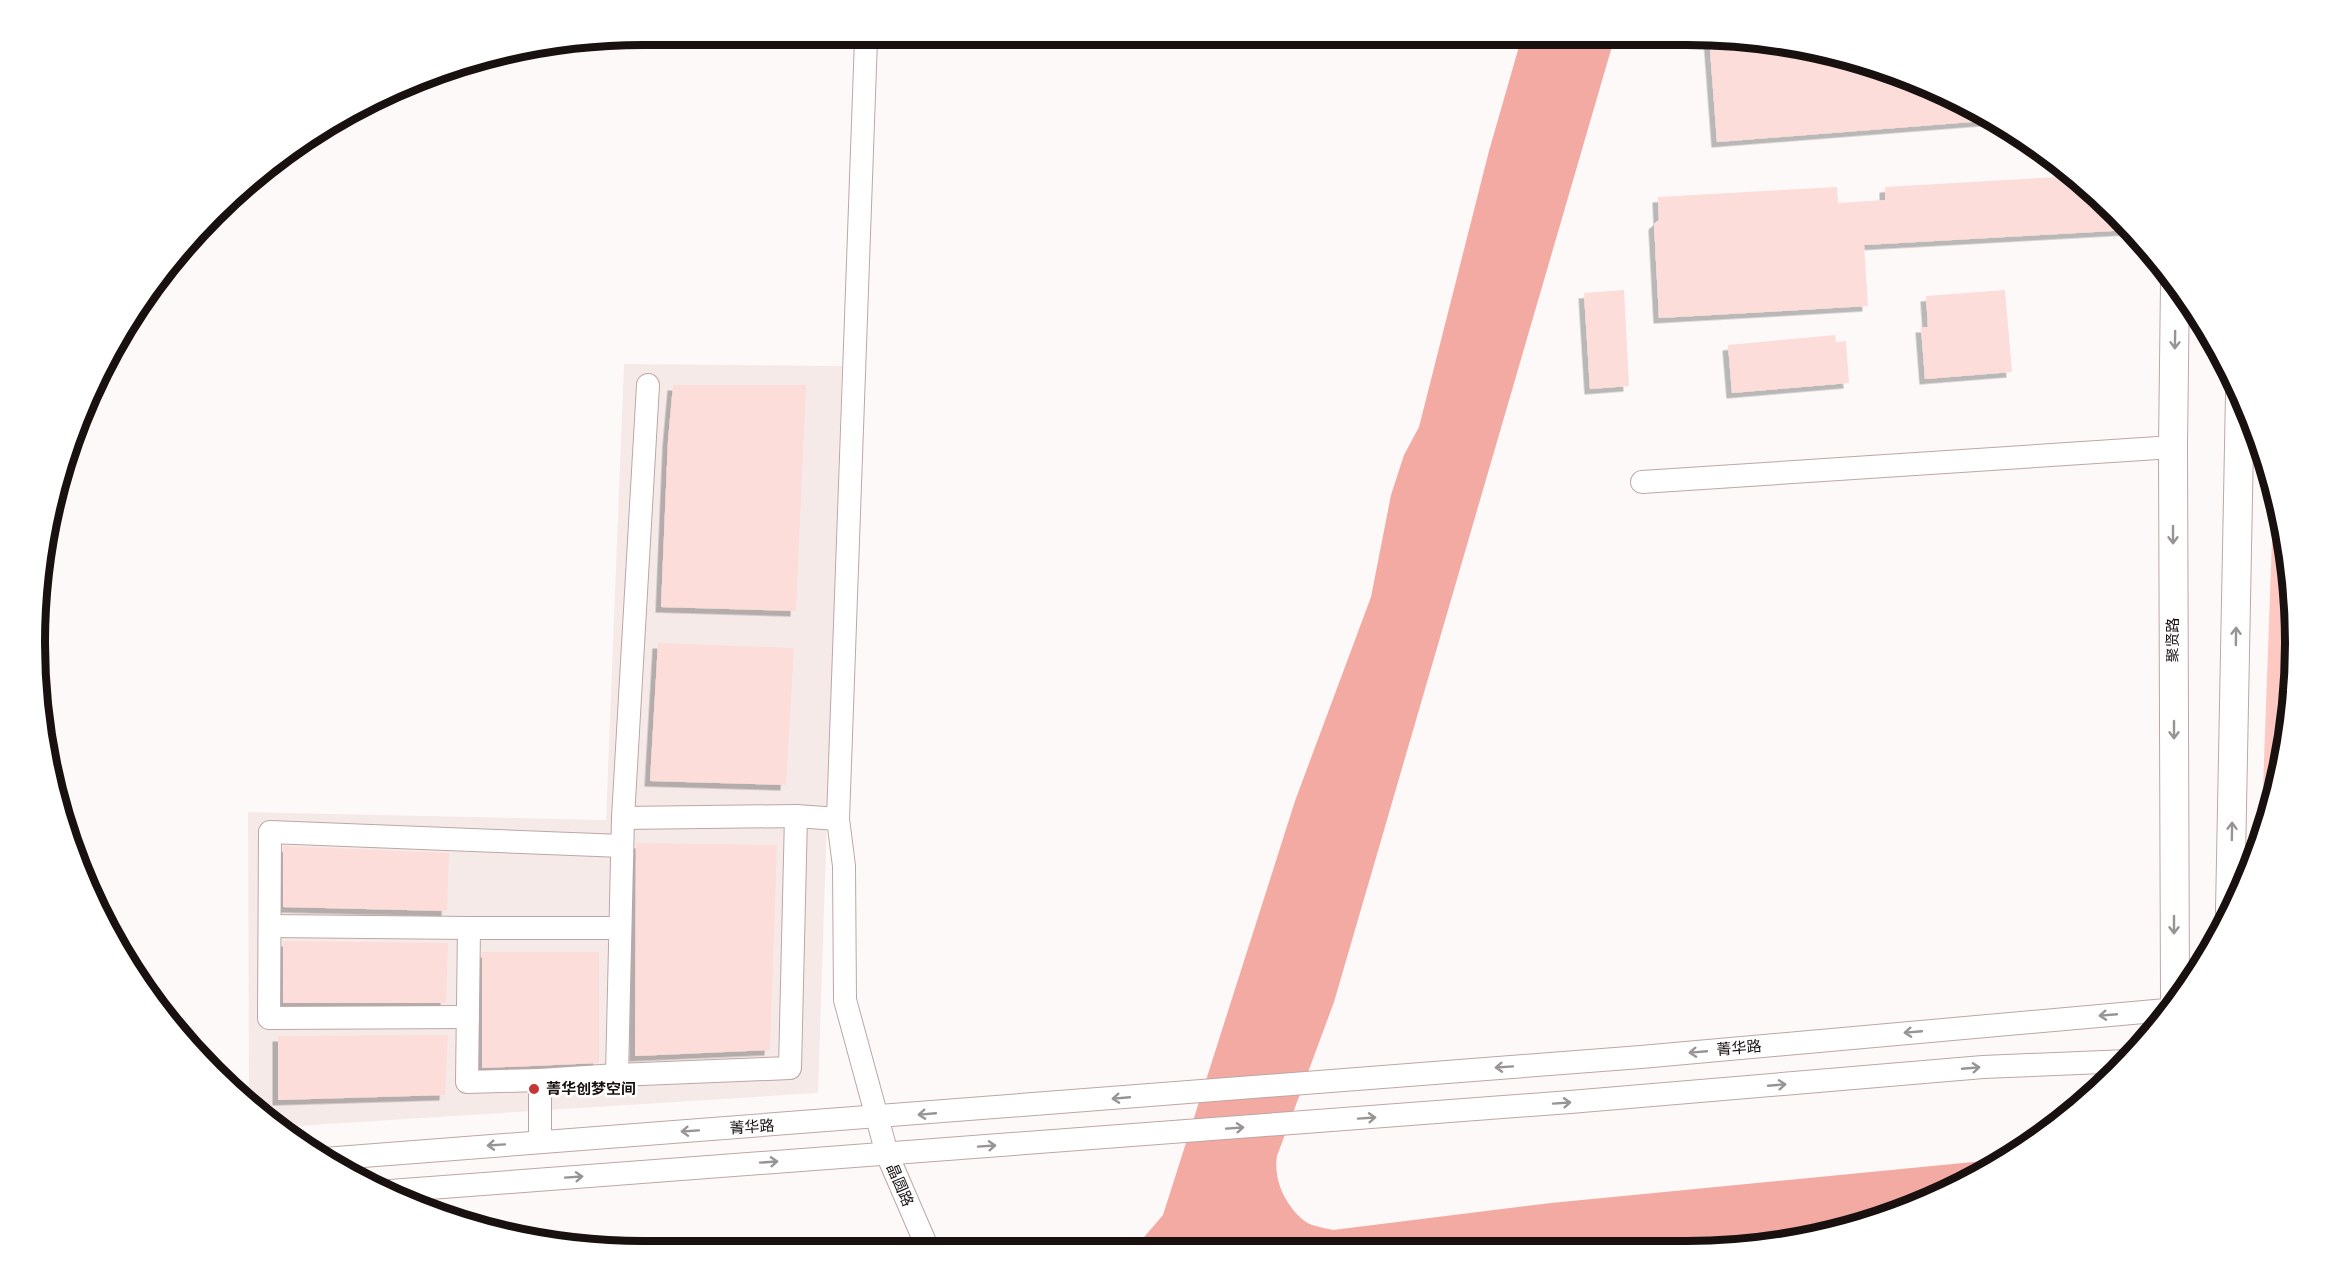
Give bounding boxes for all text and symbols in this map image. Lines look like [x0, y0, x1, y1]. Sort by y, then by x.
one-way arrow [2169, 330, 2180, 350]
one-way arrow [2167, 525, 2179, 545]
street label: 聚贤路 [2163, 617, 2182, 663]
one-way arrow [2231, 627, 2242, 647]
one-way arrow [2168, 720, 2180, 740]
one-way arrow [2226, 822, 2238, 842]
one-way arrow [2169, 915, 2180, 935]
one-way arrow [2098, 1010, 2118, 1021]
one-way arrow [1904, 1027, 1924, 1038]
street label: 菁华路 [1716, 1036, 1762, 1059]
one-way arrow [1689, 1047, 1709, 1058]
one-way arrow [1494, 1062, 1514, 1073]
one-way arrow [1961, 1062, 1981, 1073]
place label: 菁华创梦空间 [546, 1079, 636, 1098]
one-way arrow [1766, 1079, 1786, 1090]
marker: 菁华创梦空间 [527, 1082, 541, 1096]
one-way arrow [1112, 1093, 1131, 1104]
one-way arrow [1551, 1097, 1571, 1108]
one-way arrow [917, 1109, 937, 1120]
one-way arrow [1357, 1112, 1377, 1123]
street label: 菁华路 [729, 1115, 775, 1138]
one-way arrow [1224, 1122, 1244, 1133]
one-way arrow [681, 1126, 701, 1137]
one-way arrow [486, 1140, 506, 1151]
one-way arrow [976, 1140, 996, 1151]
one-way arrow [758, 1157, 778, 1168]
street label: 晶圆路 [883, 1160, 918, 1209]
one-way arrow [564, 1171, 584, 1182]

